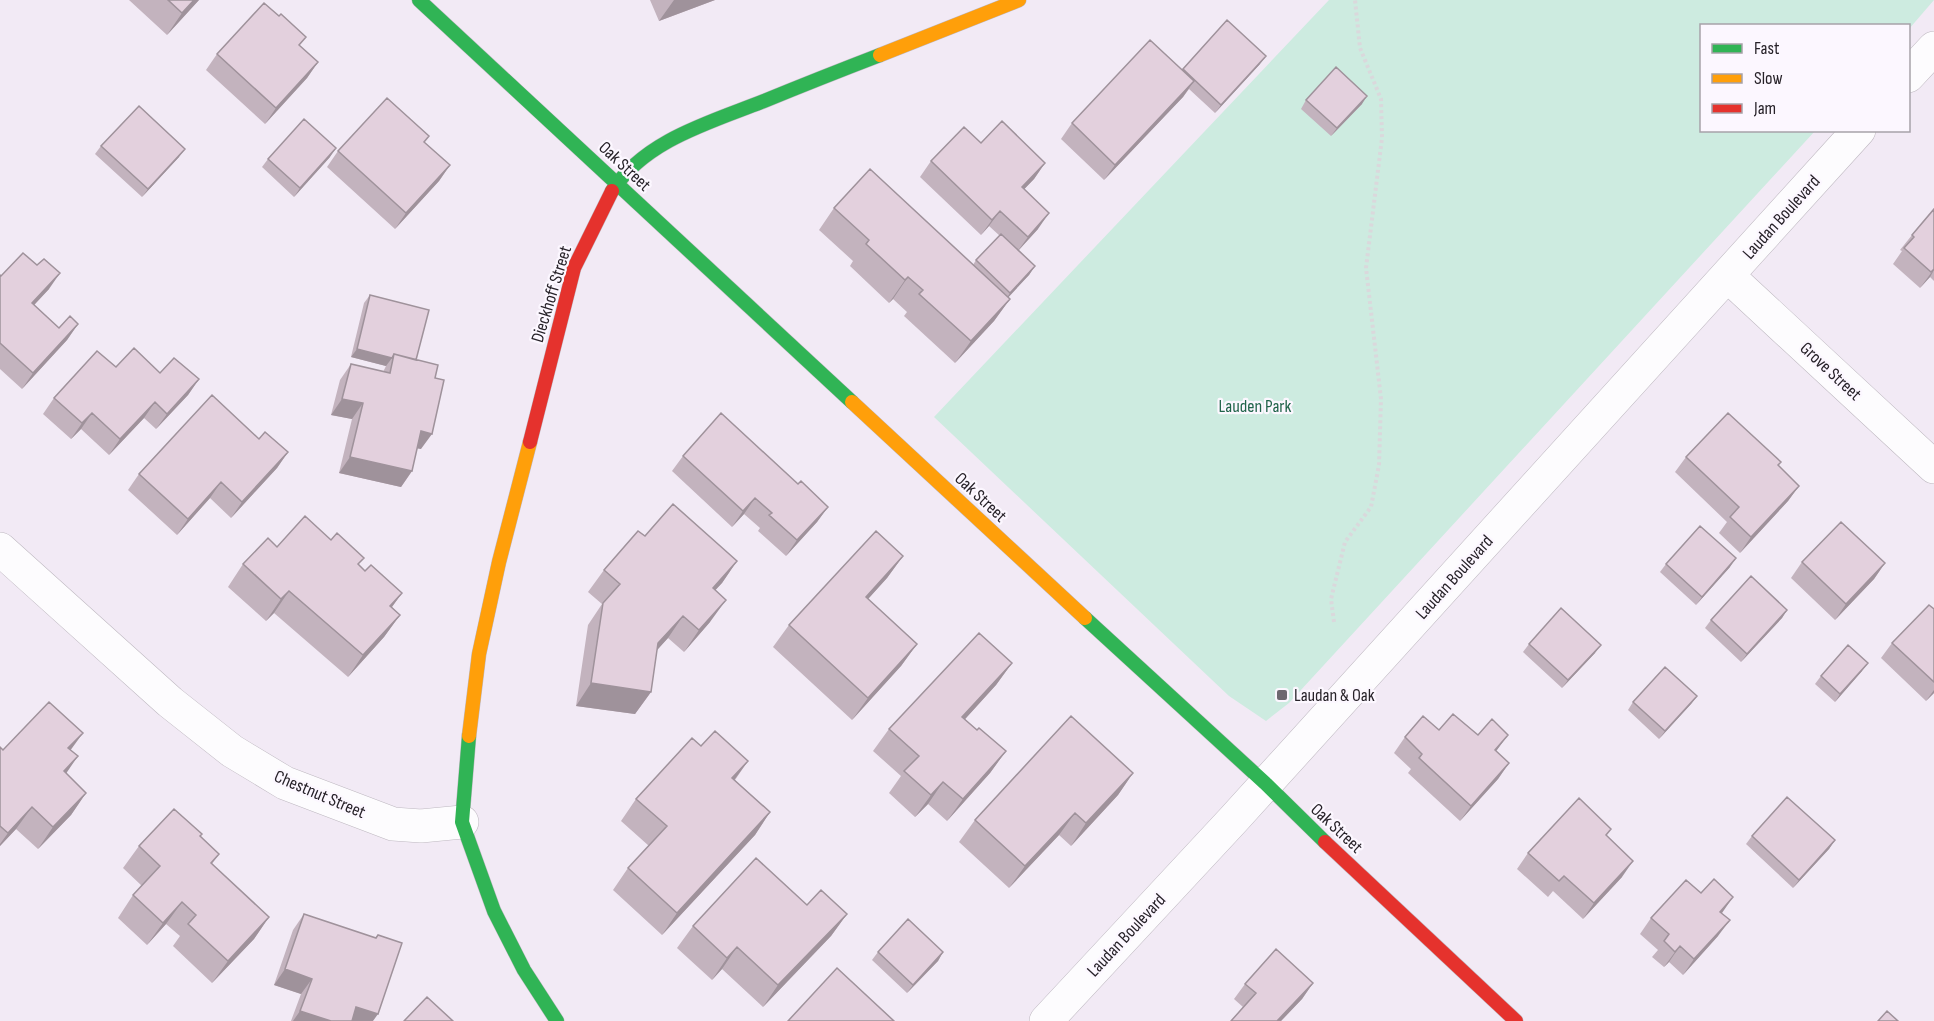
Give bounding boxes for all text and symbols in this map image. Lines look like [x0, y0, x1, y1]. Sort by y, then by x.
legend [1700, 24, 1910, 132]
text: Fast [1754, 38, 1780, 59]
text: Slow [1754, 68, 1783, 89]
text: Jam [1753, 98, 1776, 119]
street label: Oak Street [594, 137, 655, 196]
street label: Laudan Boulevard [1738, 171, 1825, 264]
street label: Dieckhoff Street [527, 243, 576, 345]
street label: Grove Street [1796, 338, 1866, 405]
park label: Lauden Park [1219, 396, 1291, 417]
street label: Oak Street [950, 468, 1011, 527]
street label: Laudan Boulevard [1411, 531, 1498, 624]
place label: Laudan & Oak [1294, 685, 1375, 706]
marker: Laudan & Oak [1275, 688, 1289, 702]
street label: Chestnut Street [271, 766, 369, 823]
street label: Oak Street [1306, 799, 1367, 858]
street label: Laudan Boulevard [1083, 890, 1170, 981]

